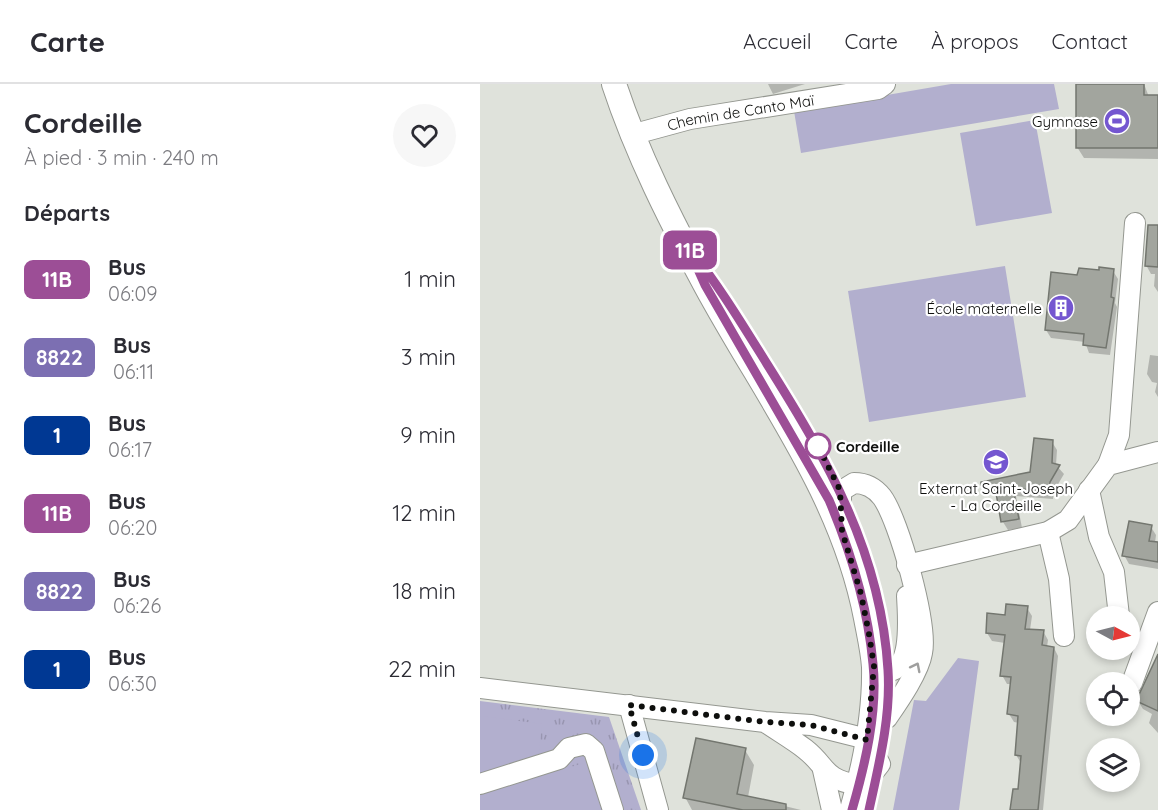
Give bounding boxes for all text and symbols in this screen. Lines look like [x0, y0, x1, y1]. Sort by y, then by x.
text: Carte [30, 24, 105, 59]
text: Accueil [743, 28, 812, 54]
text: Carte [845, 28, 898, 54]
text: À propos [931, 28, 1019, 54]
text: Contact [1052, 28, 1128, 54]
street label: Chemin de Canto Maï [665, 90, 816, 134]
button: heart [393, 104, 456, 167]
text: Cordeille [24, 105, 143, 140]
sports icon: Gymnase [1102, 106, 1132, 136]
place label: Gymnase [1032, 112, 1098, 131]
text: À pied · 3 min · 240 m [24, 145, 219, 170]
text: Départs [24, 199, 110, 227]
line badge: 11B [656, 230, 724, 270]
text: 11B [675, 237, 705, 263]
text: Bus [108, 253, 146, 281]
text: 1 min [404, 265, 456, 293]
text: 11B [42, 266, 72, 292]
text: 06:09 [108, 281, 157, 306]
building icon: École maternelle [1046, 293, 1076, 323]
place label: École maternelle [926, 299, 1042, 318]
text: Bus [113, 331, 151, 359]
text: 3 min [401, 343, 456, 371]
text: 8822 [36, 344, 83, 370]
text: 06:11 [113, 359, 154, 384]
text: Bus [108, 409, 146, 437]
text: 9 min [400, 421, 456, 449]
text: 1 [53, 422, 61, 448]
marker: Cordeille [805, 433, 831, 459]
text: 06:17 [108, 437, 152, 462]
place label: Cordeille [836, 437, 900, 456]
school or university icon: Externat Saint-Joseph - La Cordeille [981, 447, 1011, 477]
place label: Externat Saint-Joseph - La Cordeille [919, 479, 1073, 515]
text: Bus [108, 487, 146, 515]
text: 12 min [392, 499, 456, 527]
text: 11B [42, 500, 72, 526]
text: 06:20 [108, 515, 157, 540]
text: Bus [113, 565, 151, 593]
text: 18 min [392, 577, 456, 605]
text: 8822 [36, 578, 83, 604]
text: 06:26 [113, 593, 161, 618]
north arrow [1086, 606, 1140, 660]
map controls [1086, 606, 1140, 792]
text: Bus [108, 643, 146, 671]
text: 22 min [388, 655, 456, 683]
text: 1 [53, 656, 61, 682]
one-way arrow [909, 663, 920, 673]
text: 06:30 [108, 671, 157, 696]
button: locate [1086, 672, 1140, 726]
button: layers [1086, 738, 1140, 792]
your location [628, 740, 658, 770]

